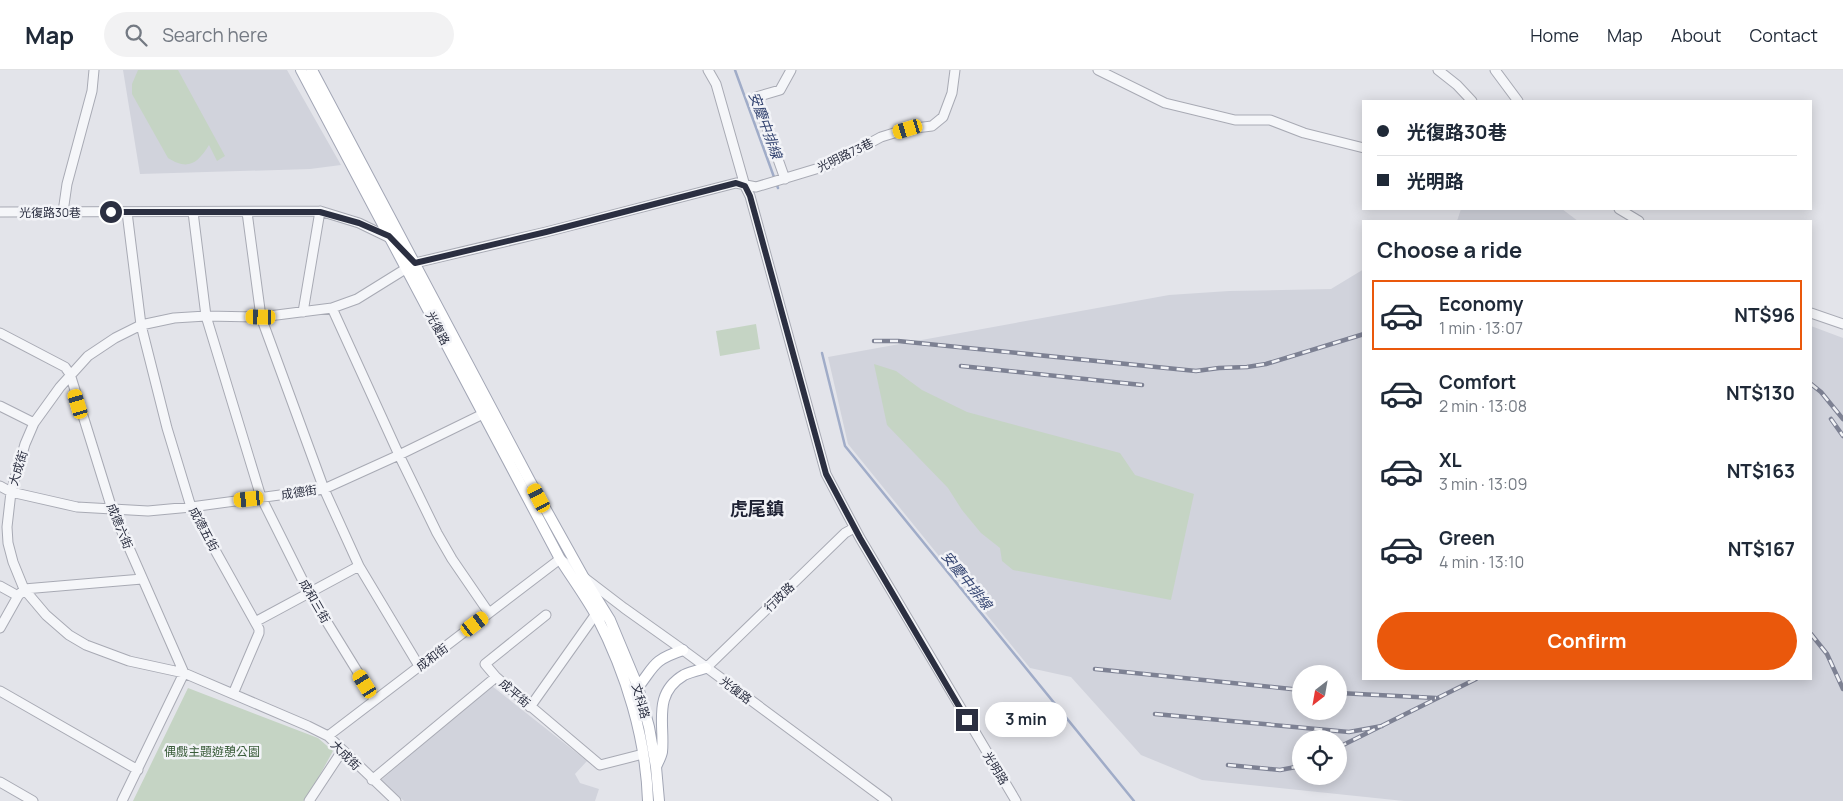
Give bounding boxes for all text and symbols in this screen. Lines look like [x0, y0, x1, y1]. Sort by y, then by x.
search box [104, 12, 454, 57]
text: Map [25, 18, 74, 51]
icon: search [122, 21, 150, 49]
text: Search here [162, 22, 268, 48]
text: Home [1530, 23, 1579, 47]
text: Map [1607, 23, 1643, 47]
text: About [1671, 23, 1721, 47]
text: Contact [1749, 23, 1818, 47]
water label: 安慶中排線 [745, 89, 788, 163]
car [891, 117, 924, 141]
text: 光復路30巷 [1407, 119, 1507, 145]
street label: 光明路73巷 [814, 134, 876, 176]
text: 光明路 [1407, 168, 1464, 194]
route start [100, 201, 122, 223]
street label: 光復路30巷 [19, 204, 81, 221]
text: Choose a ride [1377, 235, 1522, 265]
text: Economy [1439, 291, 1523, 317]
icon: car [1379, 293, 1424, 338]
text: NT$96 [1734, 302, 1795, 328]
street label: 光復路 [422, 308, 454, 348]
car [245, 309, 276, 325]
text: 1 min · 13:07 [1439, 317, 1523, 339]
text: Comfort [1439, 369, 1516, 395]
icon: car [1379, 371, 1424, 416]
text: NT$130 [1726, 380, 1795, 406]
car [66, 387, 89, 421]
text: 2 min · 13:08 [1439, 395, 1527, 417]
text: XL [1439, 447, 1462, 473]
street label: 大成街 [5, 448, 31, 488]
icon: car [1379, 449, 1424, 494]
text: NT$163 [1727, 458, 1795, 484]
text: 3 min · 13:09 [1439, 473, 1527, 495]
street label: 成德街 [280, 481, 318, 503]
car [525, 481, 552, 515]
car [233, 490, 264, 508]
district label: 虎尾鎮 [730, 496, 784, 520]
street label: 成德六街 [103, 501, 137, 551]
street label: 成德五街 [185, 504, 223, 554]
text: Green [1439, 525, 1495, 551]
icon: car [1379, 527, 1424, 572]
text: NT$167 [1728, 536, 1795, 562]
water label: 安慶中排線 [938, 547, 998, 615]
text: 4 min · 13:10 [1439, 551, 1524, 573]
street label: 成和三街 [296, 576, 334, 626]
street label: 行政路 [760, 578, 798, 616]
car [458, 609, 491, 639]
button: Confirm [1377, 612, 1797, 670]
street label: 成和街 [413, 639, 451, 675]
north arrow [1292, 665, 1348, 720]
map controls [1292, 665, 1347, 785]
car [350, 667, 379, 701]
street label: 光復路 [717, 672, 755, 708]
street label: 成平街 [496, 675, 534, 711]
street label: 文科路 [628, 681, 654, 721]
callout: 3 min [984, 702, 1067, 738]
text: 3 min [1005, 708, 1047, 730]
route end [956, 709, 978, 731]
button: locate [1292, 730, 1347, 785]
street label: 大成街 [327, 736, 365, 774]
park label: 偶戲主題遊憩公園 [164, 743, 260, 760]
street label: 光明路 [979, 748, 1013, 788]

